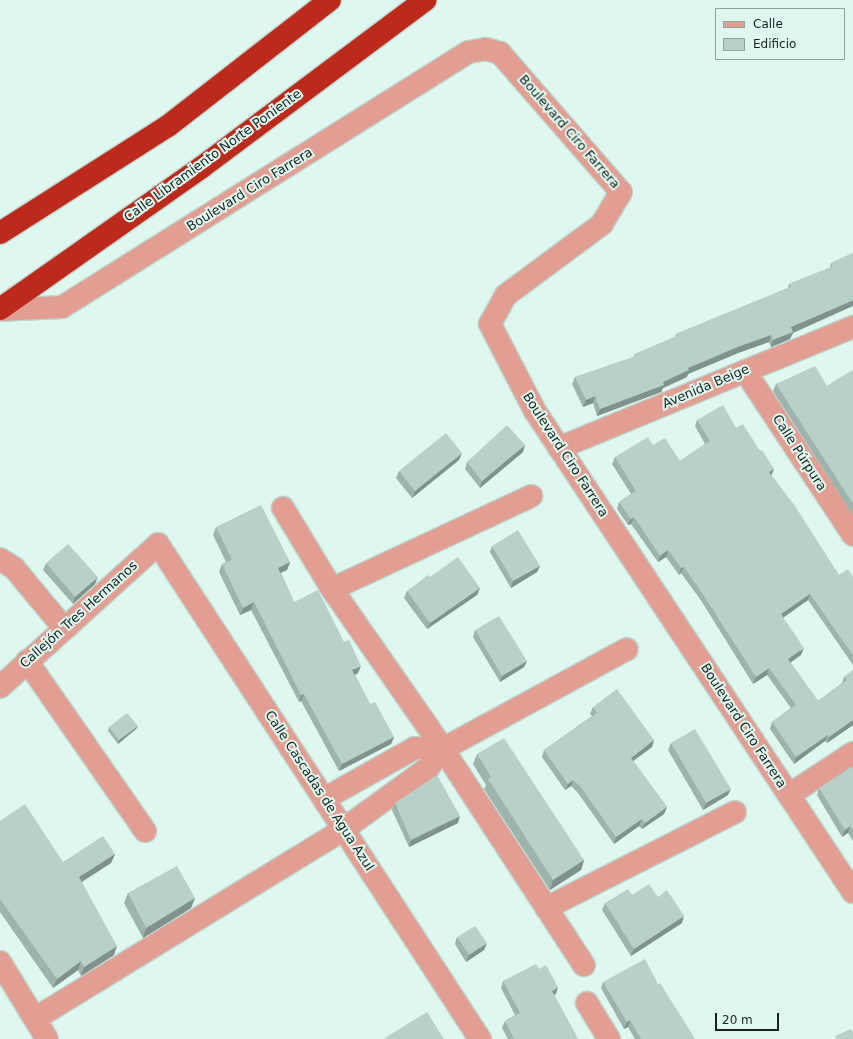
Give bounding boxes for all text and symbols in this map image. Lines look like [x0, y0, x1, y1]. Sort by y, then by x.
legend [715, 8, 845, 60]
text: Calle [753, 17, 783, 31]
text: Edificio [753, 37, 796, 51]
street label: Boulevard Ciro Farrera [515, 72, 623, 192]
street label: Calle Libramiento Norte Poniente [121, 86, 305, 226]
street label: Boulevard Ciro Farrera [184, 145, 316, 235]
street label: Avenida Beige [660, 362, 752, 412]
street label: Boulevard Ciro Farrera [519, 390, 611, 520]
street label: Calle Púrpura [769, 412, 829, 494]
street label: Callejón Tres Hermanos [17, 558, 141, 672]
street label: Boulevard Ciro Farrera [697, 661, 789, 791]
street label: Calle Cascadas de Agua Azul [261, 708, 377, 874]
scale bar [717, 1005, 781, 1031]
text: 20 m [722, 1013, 753, 1027]

